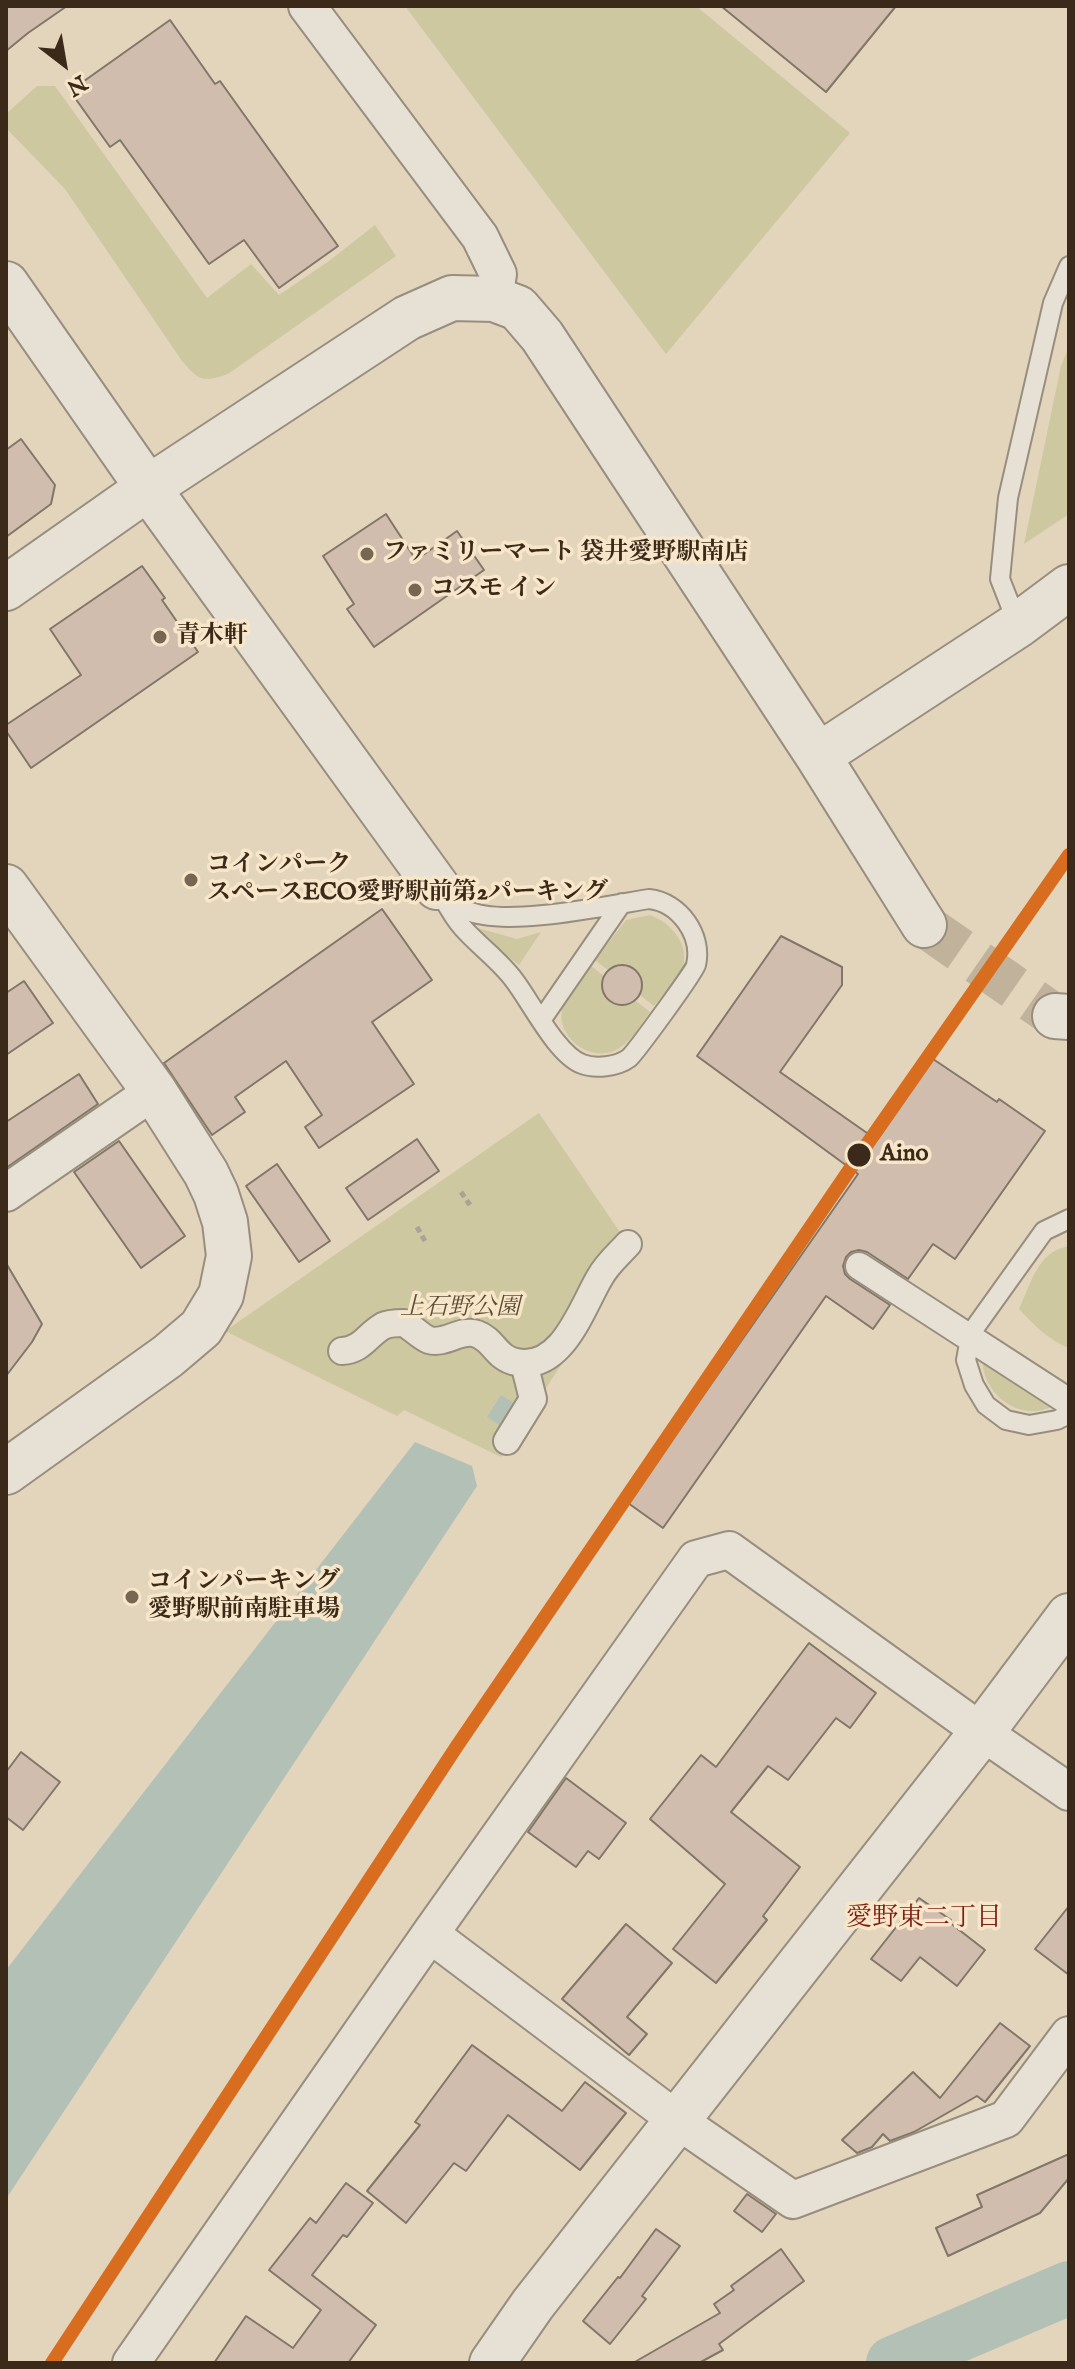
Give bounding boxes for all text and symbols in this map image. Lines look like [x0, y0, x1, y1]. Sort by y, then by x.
north arrow [24, 24, 104, 104]
text: N [61, 68, 92, 101]
place label: ファミリーマート 袋井愛野駅南店 [383, 540, 748, 568]
marker: ファミリーマート 袋井愛野駅南店 [358, 545, 376, 563]
place label: コスモ イン [431, 576, 556, 604]
marker: コスモ イン [406, 581, 424, 599]
place label: 青木軒 [176, 623, 248, 651]
marker: 青木軒 [151, 628, 169, 646]
place label: コインパーク スペースECO愛野駅前第2パーキング [207, 852, 608, 908]
marker: コインパーク スペースECO愛野駅前第2パーキング [182, 871, 200, 889]
marker: Aino [845, 1141, 873, 1169]
place label: Aino [880, 1141, 928, 1169]
park label: 上石野公園 [400, 1295, 520, 1323]
place label: コインパーキング 愛野駅前南駐車場 [148, 1569, 340, 1625]
marker: コインパーキング 愛野駅前南駐車場 [123, 1588, 141, 1606]
district label: 愛野東二丁目 [846, 1904, 1002, 1936]

